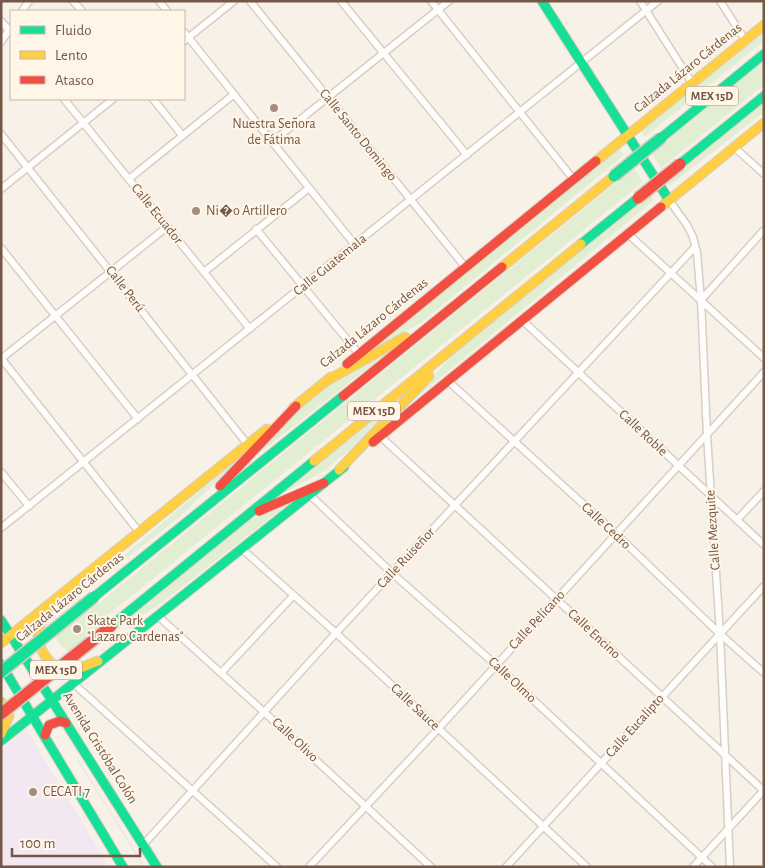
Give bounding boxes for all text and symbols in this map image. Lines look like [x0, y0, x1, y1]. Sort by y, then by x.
legend [10, 10, 185, 100]
street label: Calzada Lázaro Cárdenas [631, 20, 745, 116]
text: Fluido [55, 23, 92, 38]
text: Lento [55, 48, 88, 63]
text: Atasco [55, 73, 94, 88]
street label: Calle Santo Domingo [317, 86, 399, 184]
road number: MEX 15D [686, 86, 738, 105]
marker: Nuestra Señora de Fátima [268, 102, 280, 114]
place label: Nuestra Señora de Fátima [232, 117, 316, 147]
street label: Calle Ecuador [128, 181, 186, 247]
place label: Ni�o Artillero [206, 204, 287, 218]
marker: Ni�o Artillero [190, 205, 202, 217]
street label: Calle Guatemala [291, 231, 370, 299]
street label: Calle Perú [103, 263, 147, 315]
street label: Calzada Lázaro Cárdenas [317, 275, 431, 371]
road number: MEX 15D [348, 402, 400, 421]
street label: Calle Roble [616, 407, 670, 459]
street label: Calle Mezquite [703, 489, 723, 571]
street label: Calle Cedro [579, 500, 633, 552]
street label: Calle Ruiseñor [374, 525, 438, 591]
street label: Calzada Lázaro Cárdenas [13, 549, 127, 645]
street label: Calle Pelícano [506, 588, 568, 652]
street label: Calle Encino [565, 606, 623, 662]
place label: Skate Park "Lazaro Cardenas" [87, 614, 184, 644]
marker: Skate Park "Lazaro Cardenas" [71, 623, 83, 635]
street label: Calle Olmo [485, 654, 539, 706]
road number: MEX 15D [30, 660, 82, 680]
street label: Calle Sauce [388, 681, 442, 733]
street label: Avenida Cristóbal Colón [60, 690, 140, 806]
street label: Calle Eucalipto [603, 692, 667, 760]
street label: Calle Olivo [269, 715, 321, 765]
place label: CECATI 7 [43, 785, 90, 799]
marker: CECATI 7 [27, 786, 39, 798]
scale bar [12, 826, 140, 858]
text: 100 m [20, 836, 55, 851]

